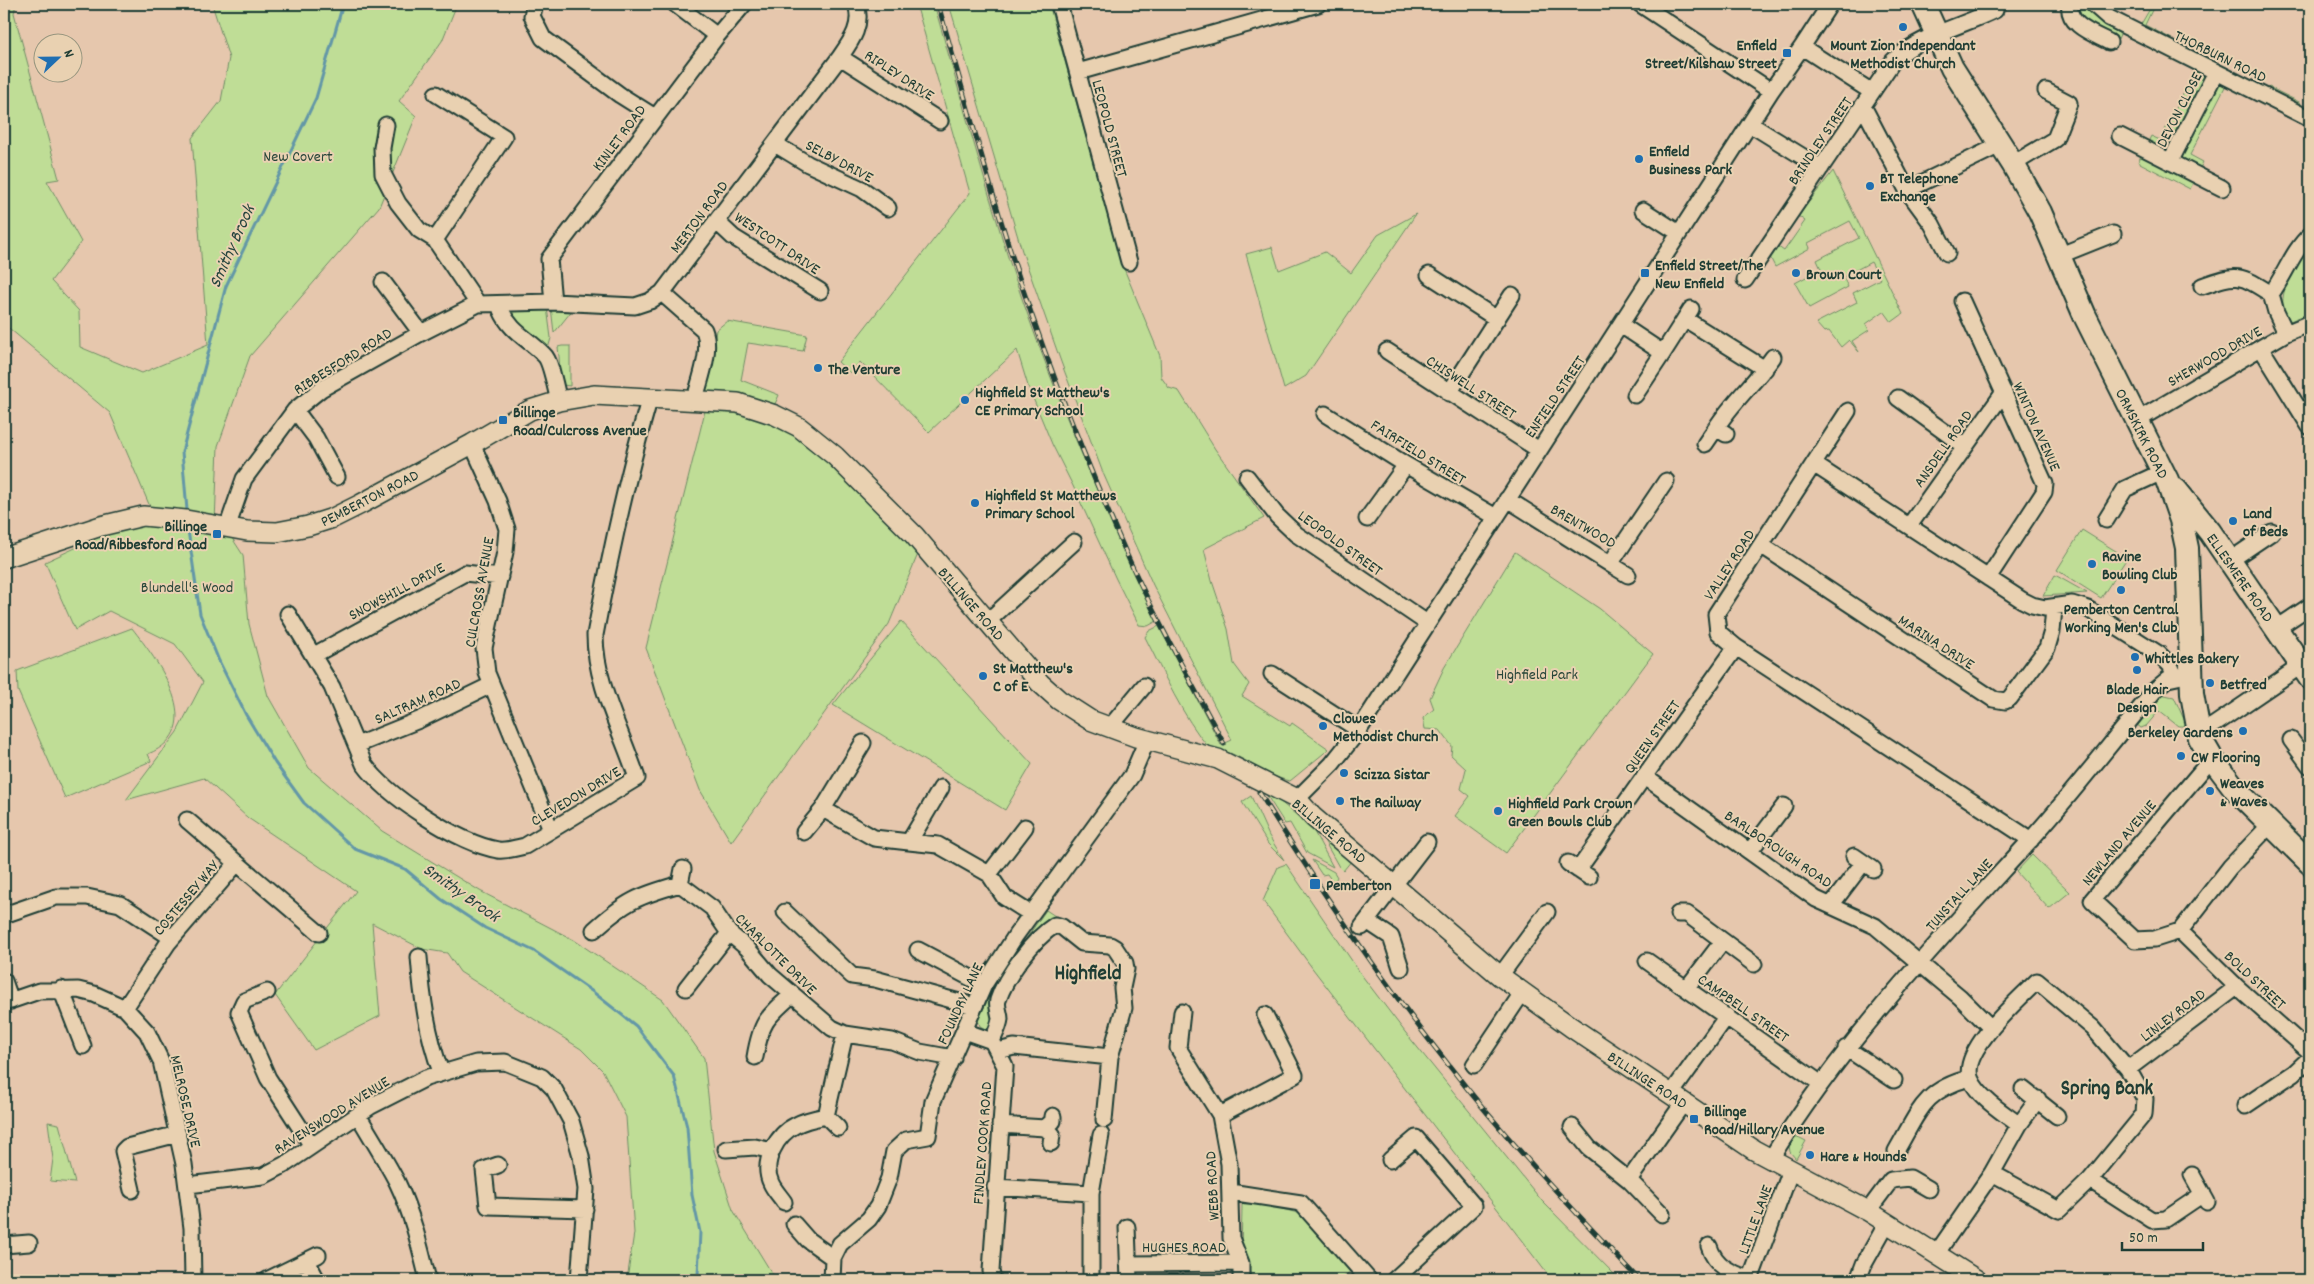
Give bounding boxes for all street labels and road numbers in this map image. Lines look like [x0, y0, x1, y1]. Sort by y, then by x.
street label: THORBURN ROAD [2170, 25, 2270, 90]
street label: RIPLEY DRIVE [859, 45, 939, 108]
street label: DEVON CLOSE [2151, 68, 2209, 152]
street label: LEOPOLD STREET [1085, 77, 1133, 181]
street label: BRINDLEY STREET [1783, 92, 1859, 190]
street label: KINLET ROAD [587, 100, 653, 177]
street label: SELBY DRIVE [801, 135, 878, 190]
street label: MERTON ROAD [665, 176, 735, 259]
street label: WESTCOTT DRIVE [729, 207, 825, 282]
street label: SHERWOOD DRIVE [2164, 320, 2267, 394]
street label: RIBBESFORD ROAD [290, 323, 397, 402]
street label: CHISWELL STREET [1421, 350, 1521, 426]
street label: ENFIELD STREET [1520, 351, 1593, 443]
street label: WINTON AVENUE [2006, 379, 2066, 476]
street label: ORMSKIRK ROAD [2108, 385, 2173, 483]
street label: ANSDELL ROAD [1909, 406, 1979, 493]
street label: FAIRFIELD STREET [1366, 415, 1470, 492]
street label: PEMBERTON ROAD [317, 465, 423, 534]
street label: BRENTWOOD [1545, 499, 1620, 555]
street label: LEOPOLD STREET [1292, 505, 1387, 583]
street label: VALLEY ROAD [1699, 525, 1762, 605]
street label: ELLESMERE ROAD [2200, 529, 2278, 628]
street label: CULCROSS AVENUE [459, 535, 502, 649]
street label: SNOWSHILL DRIVE [345, 557, 450, 627]
street label: BILLINGE ROAD [931, 563, 1009, 647]
street label: MARINA DRIVE [1893, 610, 1979, 677]
street label: SALTRAM ROAD [371, 673, 465, 732]
street label: QUEEN STREET [1619, 695, 1687, 779]
street label: CLEVEDON DRIVE [527, 761, 626, 833]
street label: BILLINGE ROAD [1286, 794, 1371, 870]
street label: NEWLAND AVENUE [2077, 795, 2163, 892]
street label: BARLBOROUGH ROAD [1719, 805, 1836, 895]
street label: TUNSTALL LANE [1921, 853, 1999, 937]
street label: COSTESSEY WAY [148, 855, 226, 941]
street label: CHARLOTTE DRIVE [729, 908, 822, 1002]
street label: BOLD STREET [2218, 946, 2291, 1016]
street label: FOUNDRY LANE [932, 959, 991, 1049]
street label: CAMPBELL STREET [1692, 969, 1793, 1050]
street label: LINLEY ROAD [2136, 984, 2211, 1048]
street label: BILLINGE ROAD [1602, 1047, 1691, 1116]
street label: MELROSE DRIVE [163, 1053, 207, 1151]
street label: RAVENSWOOD AVENUE [270, 1071, 395, 1161]
street label: FINDLEY COOK ROAD [968, 1081, 999, 1205]
street label: WEBB ROAD [1200, 1151, 1227, 1221]
street label: LITTLE LANE [1733, 1181, 1780, 1258]
street label: HUGHES ROAD [1142, 1237, 1226, 1260]

